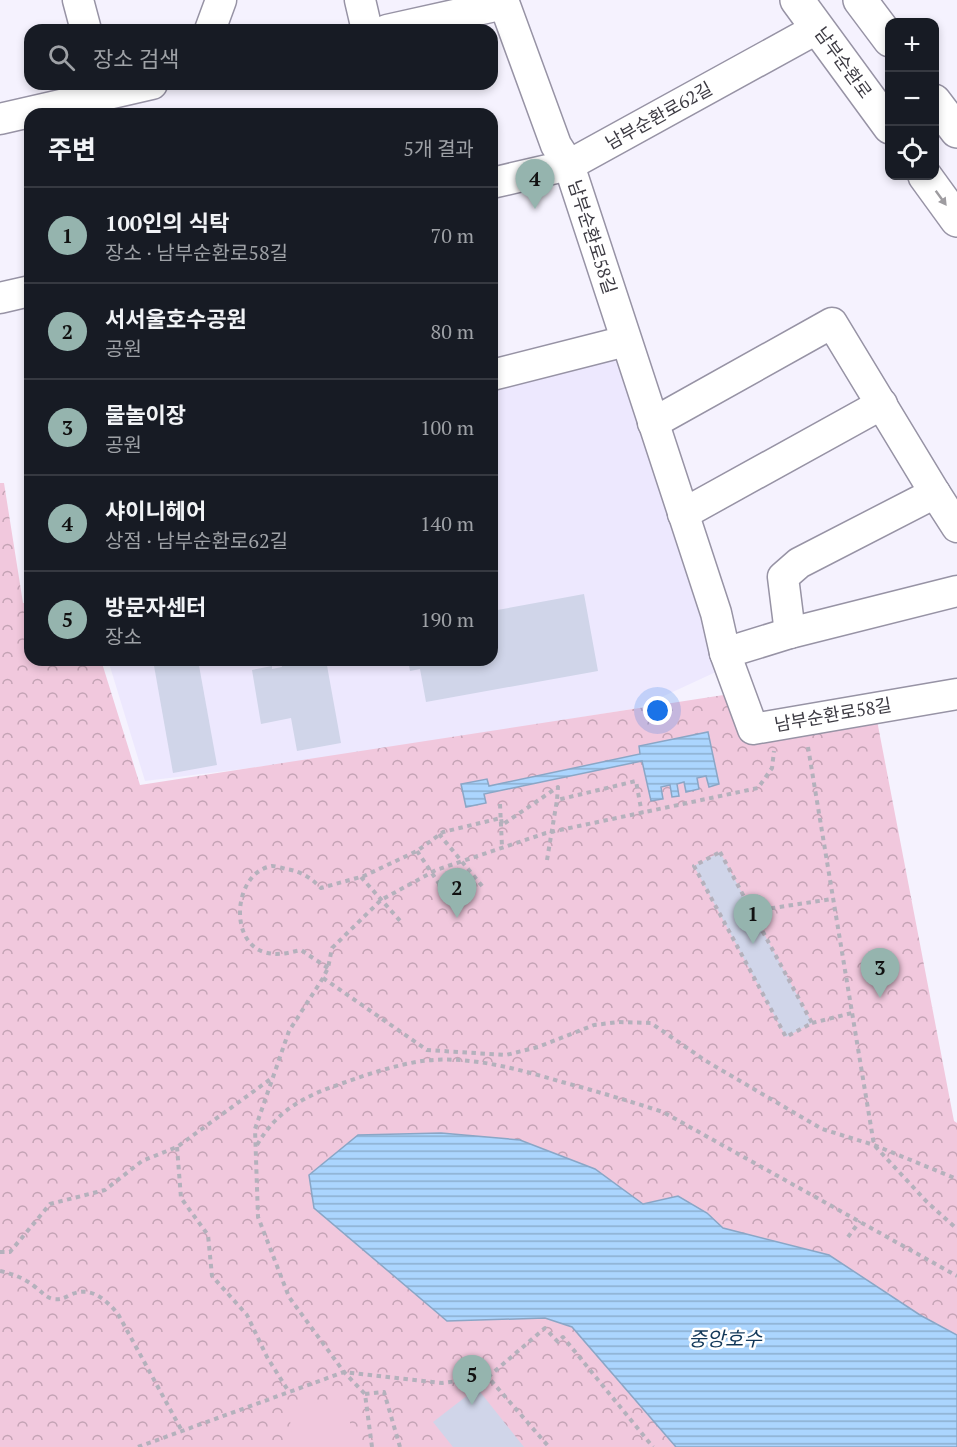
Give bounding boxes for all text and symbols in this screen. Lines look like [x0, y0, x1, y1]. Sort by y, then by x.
map controls [885, 18, 939, 180]
button: + [885, 18, 939, 72]
street label: 남부순환로 [810, 22, 878, 103]
search box [24, 24, 498, 90]
icon: search [45, 41, 78, 74]
text: 장소 검색 [93, 44, 179, 73]
button: − [885, 72, 939, 126]
street label: 남부순환로62길 [601, 76, 716, 154]
button: locate [885, 126, 939, 180]
text: 주변 [48, 132, 96, 166]
text: 5개 결과 [403, 135, 474, 162]
pin: 4 [516, 160, 554, 209]
street label: 남부순환로58길 [563, 177, 623, 297]
one-way arrow [935, 189, 947, 205]
text: 100인의 식탁 [105, 208, 229, 237]
text: 1 [62, 222, 73, 249]
text: 70 m [431, 222, 474, 249]
text: 장소 · 남부순환로58길 [105, 239, 288, 266]
text: 서서울호수공원 [105, 304, 247, 333]
text: 2 [62, 318, 73, 345]
text: 80 m [431, 318, 474, 345]
text: 공원 [105, 335, 142, 362]
text: 물놀이장 [105, 400, 186, 429]
text: 3 [62, 414, 73, 441]
text: 100 m [420, 414, 474, 441]
text: 공원 [105, 431, 142, 458]
text: 샤이니헤어 [105, 496, 206, 525]
text: 4 [62, 510, 73, 537]
text: 140 m [420, 510, 474, 537]
text: 상점 · 남부순환로62길 [105, 527, 288, 554]
text: 방문자센터 [105, 592, 206, 621]
text: 5 [62, 606, 73, 633]
text: 190 m [420, 606, 474, 633]
text: 장소 [105, 623, 142, 650]
street label: 남부순환로58길 [772, 692, 893, 736]
your location [643, 696, 672, 725]
pin: 2 [438, 868, 476, 918]
pin: 1 [734, 894, 772, 944]
pin: 3 [860, 948, 900, 998]
water label: 중앙호수 [688, 1325, 762, 1352]
pin: 5 [452, 1356, 492, 1405]

